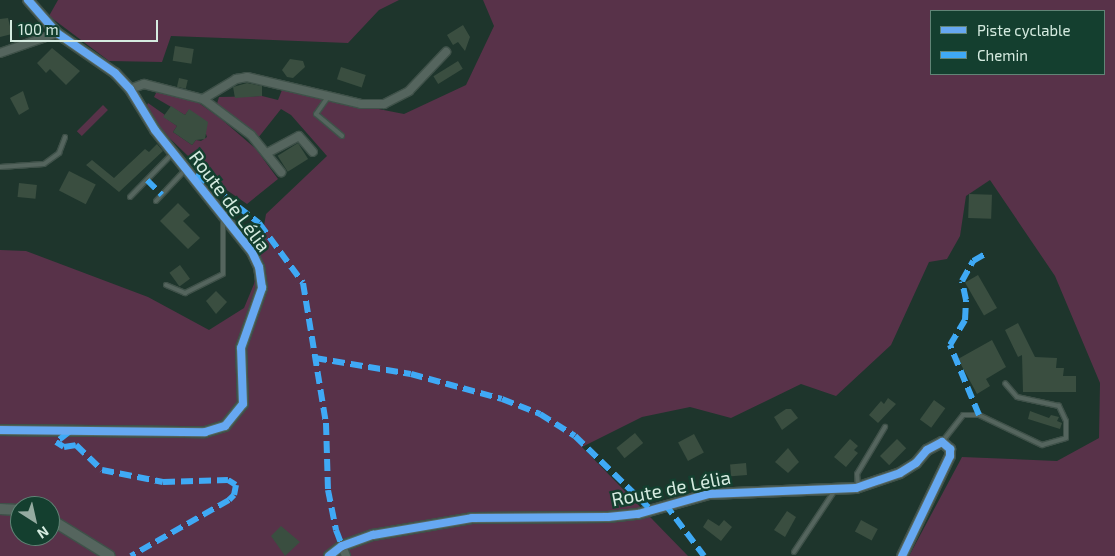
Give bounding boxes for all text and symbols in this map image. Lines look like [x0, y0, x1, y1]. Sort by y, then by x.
scale bar [12, 10, 160, 42]
legend [930, 10, 1105, 75]
text: 100 m [18, 20, 59, 38]
text: Piste cyclable [977, 21, 1071, 39]
text: Chemin [977, 46, 1028, 64]
street label: Route de Lélia [184, 146, 276, 256]
street label: Route de Lélia [609, 465, 733, 511]
north arrow [10, 496, 60, 546]
text: N [34, 523, 52, 543]

